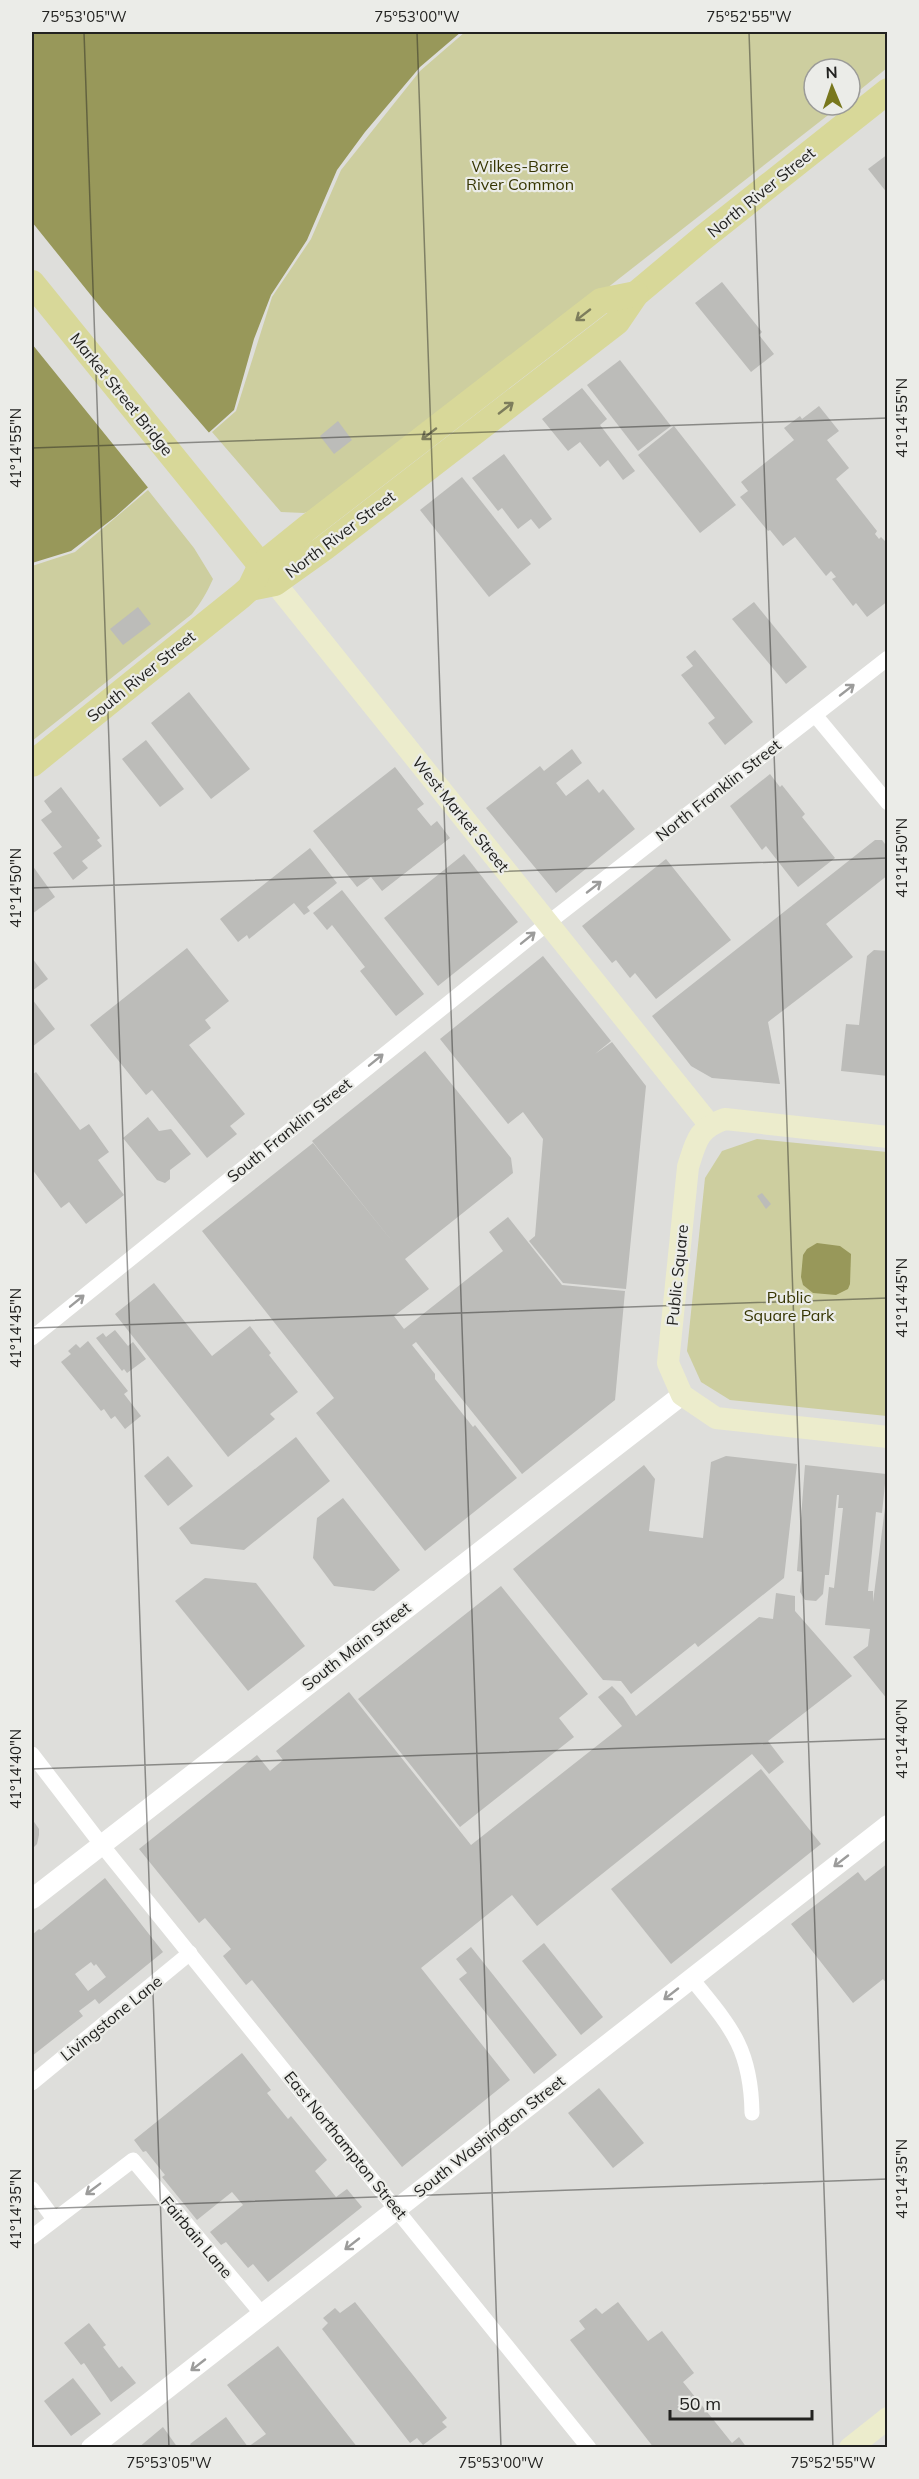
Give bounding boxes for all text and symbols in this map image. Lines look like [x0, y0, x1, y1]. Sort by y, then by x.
text: 75°53'05"W [41, 7, 127, 26]
text: 75°53'00"W [374, 7, 460, 26]
text: 75°52'55"W [706, 7, 792, 26]
north arrow [802, 57, 862, 117]
text: N [825, 62, 838, 82]
street label: North River Street [703, 142, 819, 242]
park label: Wilkes-Barre River Common [466, 156, 574, 194]
one-way arrow [575, 308, 591, 321]
street label: Market Street Bridge [66, 328, 178, 460]
text: 41°14'55"N [892, 378, 911, 458]
one-way arrow [498, 401, 514, 414]
text: 41°14'55"N [6, 408, 25, 488]
one-way arrow [421, 428, 437, 441]
street label: North River Street [281, 486, 399, 582]
street label: South River Street [83, 626, 200, 726]
one-way arrow [839, 683, 855, 696]
street label: North Franklin Street [651, 735, 785, 845]
street label: West Market Street [408, 752, 514, 876]
text: 41°14'50"N [892, 818, 911, 898]
text: 41°14'50"N [6, 848, 25, 928]
one-way arrow [585, 880, 601, 893]
one-way arrow [520, 932, 536, 945]
one-way arrow [368, 1054, 384, 1067]
street label: South Franklin Street [223, 1073, 356, 1186]
street label: Public Square [662, 1223, 692, 1327]
text: 41°14'45"N [892, 1258, 911, 1338]
park label: Public Square Park [744, 1287, 835, 1325]
text: 41°14'45"N [6, 1288, 25, 1368]
one-way arrow [69, 1295, 85, 1308]
street label: South Main Street [298, 1597, 415, 1695]
text: 41°14'40"N [892, 1699, 911, 1779]
text: 41°14'40"N [6, 1729, 25, 1809]
one-way arrow [834, 1855, 850, 1867]
street label: Livingstone Lane [56, 1971, 166, 2065]
one-way arrow [664, 1988, 680, 2001]
street label: East Northampton Street [280, 2067, 412, 2223]
street label: South Washington Street [409, 2070, 569, 2201]
text: 41°14'35"N [892, 2139, 911, 2219]
text: 41°14'35"N [6, 2169, 25, 2249]
one-way arrow [86, 2183, 102, 2195]
street label: Fairbain Lane [157, 2192, 237, 2282]
one-way arrow [344, 2237, 360, 2250]
one-way arrow [191, 2358, 207, 2371]
scale bar [670, 2383, 812, 2421]
text: 50 m [679, 2392, 721, 2415]
text: 75°53'05"W [126, 2453, 212, 2472]
text: 75°53'00"W [458, 2453, 544, 2472]
text: 75°52'55"W [790, 2453, 876, 2472]

